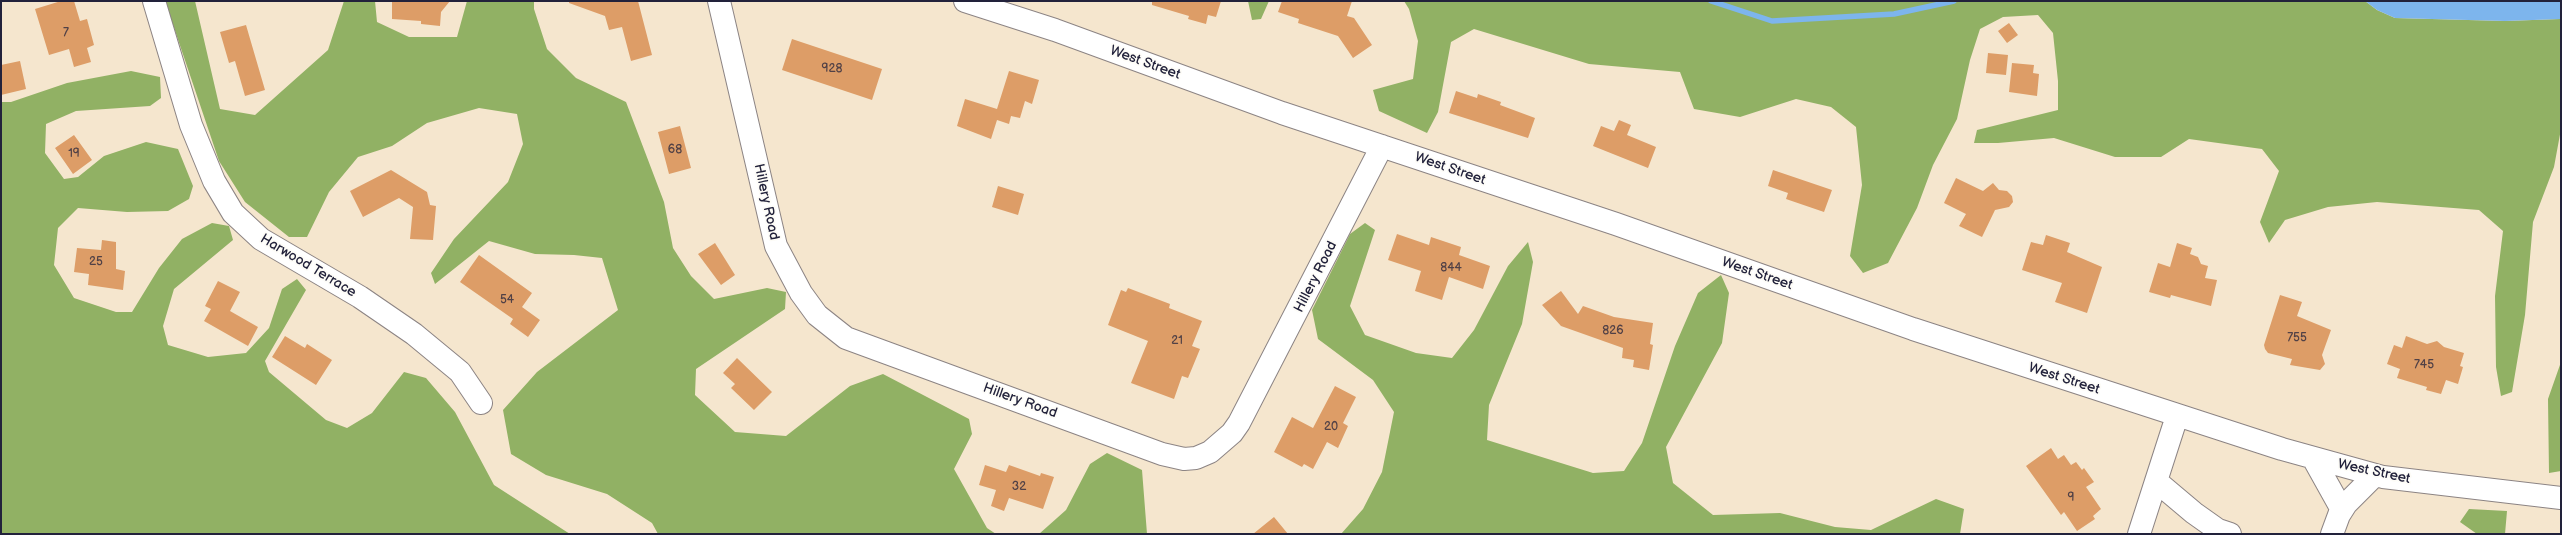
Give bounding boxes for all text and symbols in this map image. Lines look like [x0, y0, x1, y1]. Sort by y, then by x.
house number: 7 [63, 26, 69, 40]
street label: West Street [1107, 42, 1183, 84]
house number: 928 [821, 62, 843, 76]
house number: 68 [668, 143, 682, 157]
house number: 19 [68, 147, 80, 161]
street label: West Street [1412, 149, 1488, 189]
street label: Hillery Road [750, 162, 782, 242]
street label: Harwood Terrace [257, 231, 359, 301]
street label: Hillery Road [1291, 239, 1341, 315]
street label: West Street [1719, 254, 1795, 294]
house number: 25 [89, 255, 103, 269]
house number: 844 [1440, 261, 1462, 275]
house number: 54 [500, 293, 514, 307]
house number: 826 [1602, 324, 1624, 338]
house number: 755 [2287, 331, 2307, 345]
house number: 21 [1171, 334, 1183, 348]
house number: 745 [2414, 358, 2434, 372]
street label: West Street [2026, 360, 2102, 398]
street label: Hillery Road [981, 380, 1059, 422]
house number: 20 [1324, 420, 1338, 434]
street label: West Street [2336, 456, 2412, 488]
house number: 32 [1012, 480, 1026, 494]
house number: 9 [2068, 491, 2074, 505]

